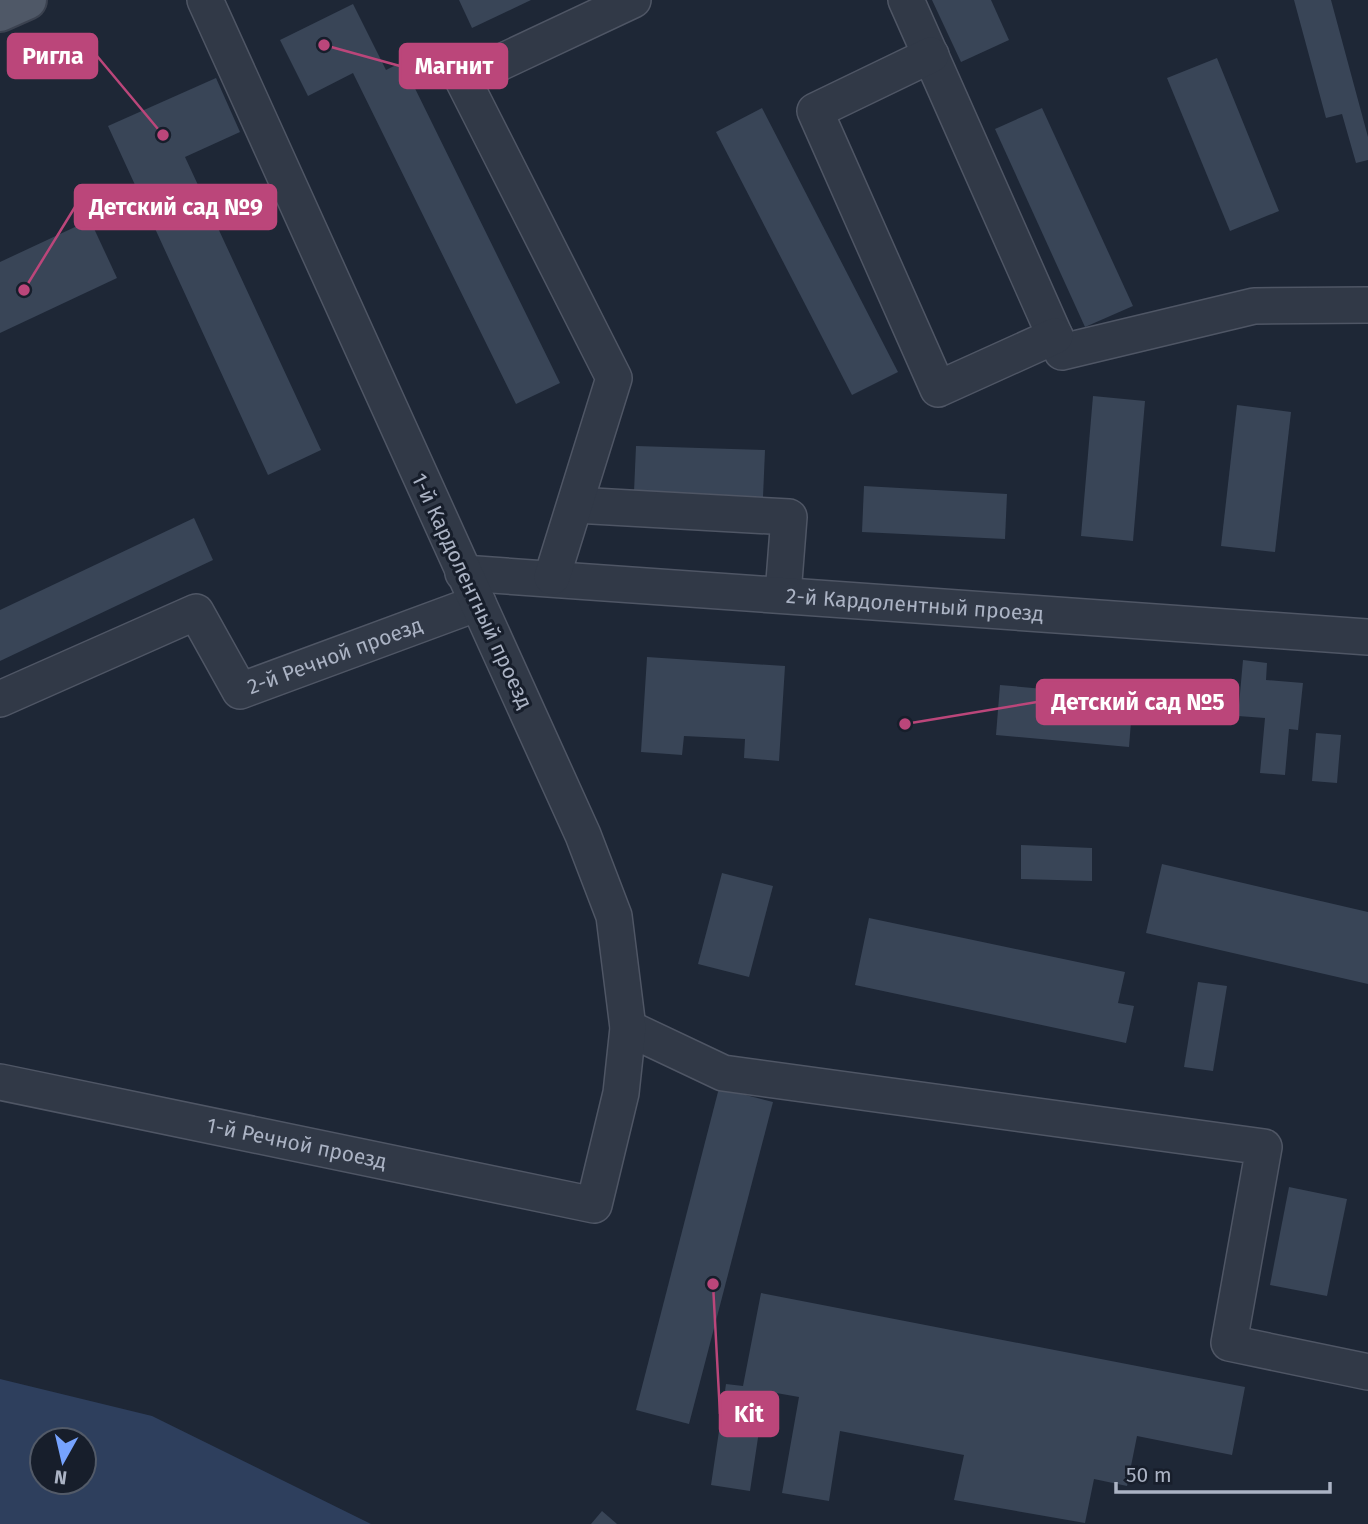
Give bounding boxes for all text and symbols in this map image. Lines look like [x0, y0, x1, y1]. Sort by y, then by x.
callout: Ригла [8, 34, 97, 78]
text: Ригла [22, 42, 84, 70]
callout: Магнит [400, 44, 507, 88]
text: Магнит [415, 52, 493, 80]
callout: Детский сад №9 [75, 185, 276, 229]
text: Детский сад №9 [88, 193, 263, 221]
street label: 1-й Кардолентный проезд [406, 469, 538, 713]
street label: 2-й Кардолентный проезд [785, 583, 1045, 627]
street label: 2-й Речной проезд [244, 612, 426, 700]
callout: Детский сад №5 [1037, 680, 1238, 724]
text: Детский сад №5 [1050, 688, 1225, 716]
street label: 1-й Речной проезд [204, 1112, 389, 1175]
callout: Kit [720, 1392, 778, 1436]
text: Kit [734, 1400, 765, 1428]
north arrow [28, 1426, 98, 1496]
scale bar [1116, 1450, 1330, 1494]
text: 50 m [1126, 1462, 1172, 1488]
text: N [53, 1465, 69, 1490]

